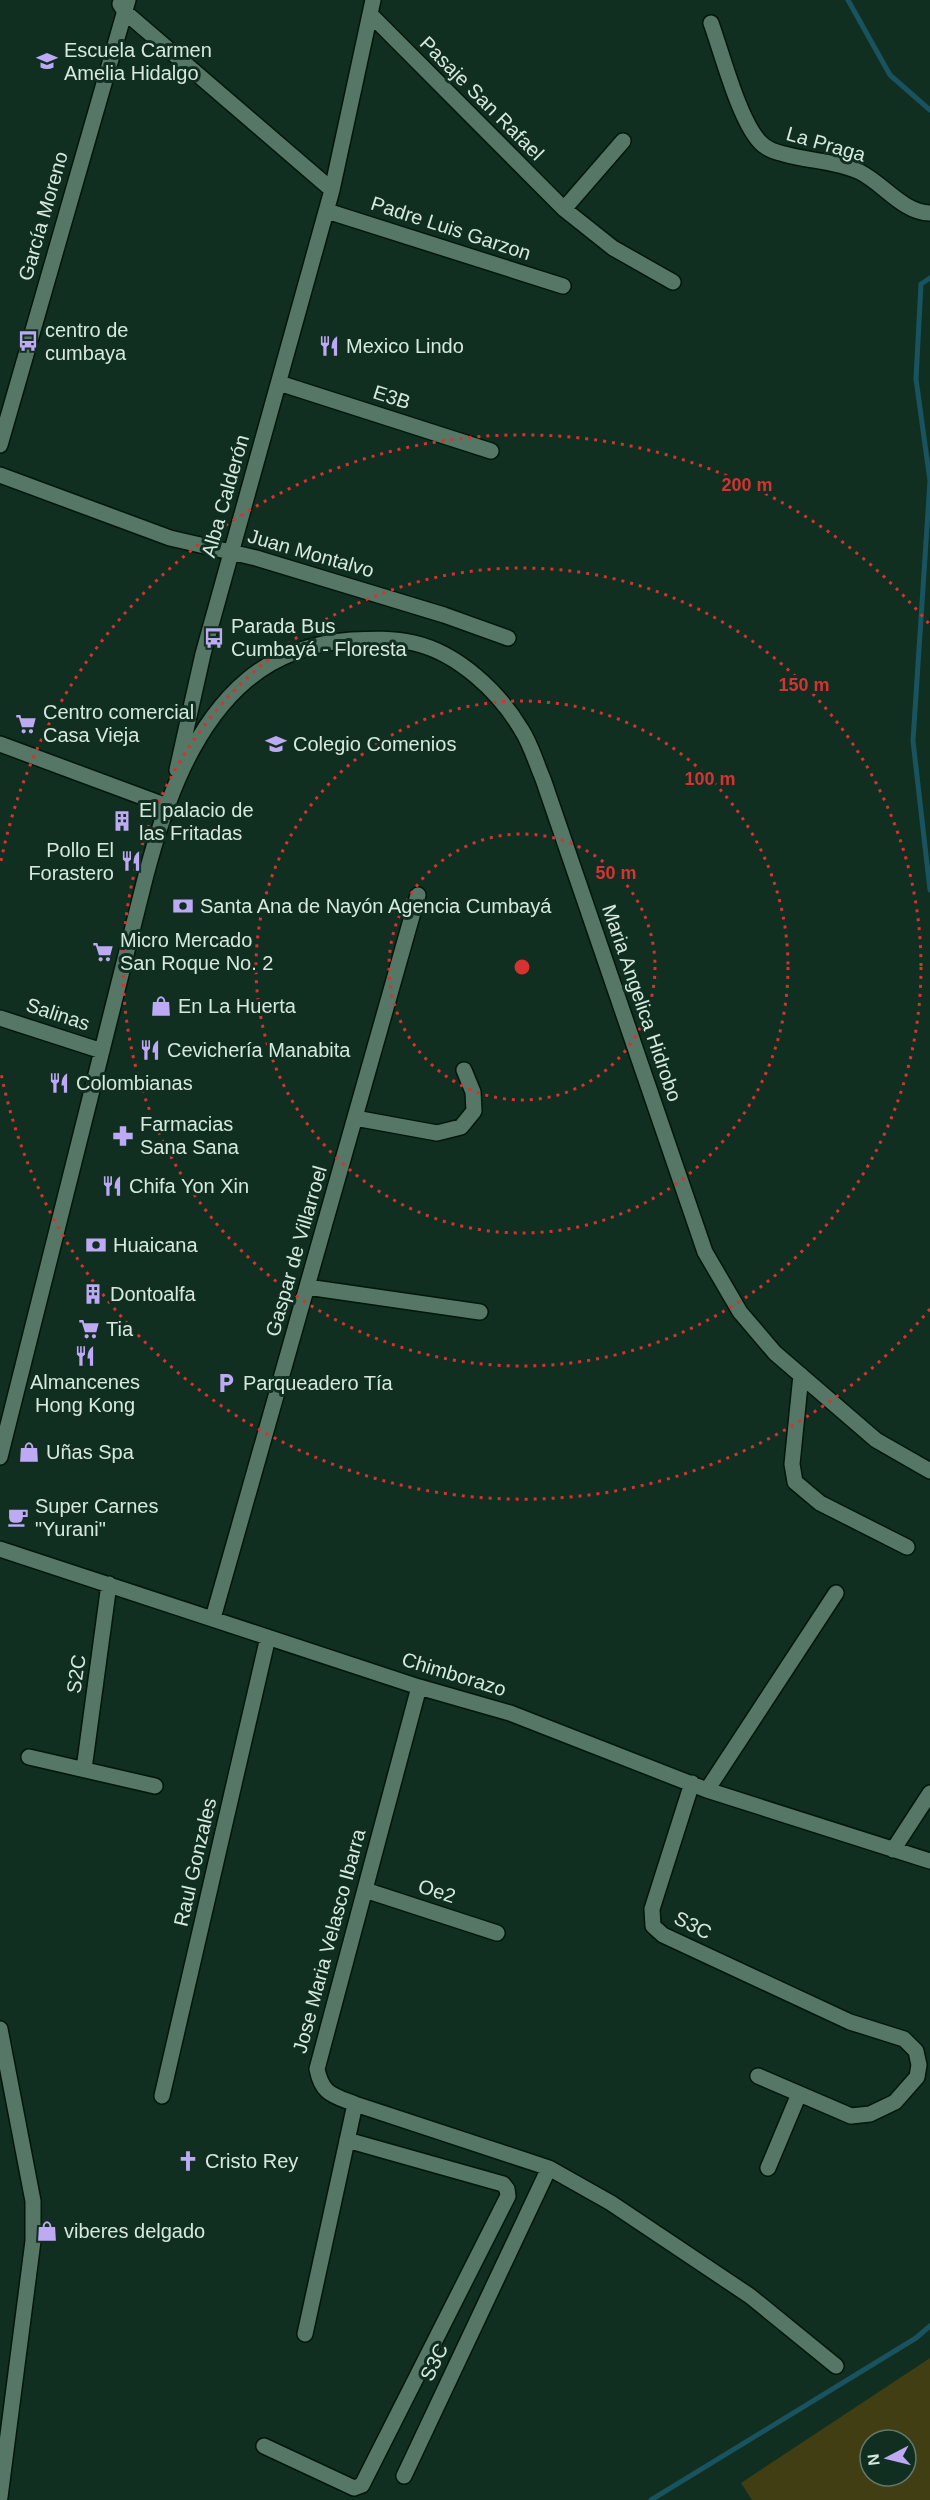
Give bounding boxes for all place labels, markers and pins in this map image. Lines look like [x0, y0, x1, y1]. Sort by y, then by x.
place label: Escuela Carmen Amelia Hidalgo [64, 39, 212, 84]
school or university icon: Escuela Carmen Amelia Hidalgo [35, 49, 59, 73]
place label: centro de cumbaya [45, 319, 128, 364]
bus stop icon: centro de cumbaya [16, 329, 40, 353]
restaurant icon: Mexico Lindo [317, 334, 341, 358]
place label: Mexico Lindo [346, 335, 464, 357]
place label: Parada Bus Cumbayá - Floresta [231, 615, 407, 660]
bus stop icon: Parada Bus Cumbayá - Floresta [202, 626, 226, 650]
place label: Centro comercial Casa Vieja [43, 701, 194, 746]
supermarket icon: Centro comercial Casa Vieja [14, 712, 38, 736]
school or university icon: Colegio Comenios [264, 732, 288, 756]
place label: Colegio Comenios [293, 733, 456, 755]
place label: El palacio de las Fritadas [139, 799, 254, 844]
building icon: El palacio de las Fritadas [110, 809, 134, 833]
place label: Pollo El Forastero [28, 839, 114, 884]
restaurant icon: Pollo El Forastero [119, 849, 143, 873]
bank icon: Santa Ana de Nayón Agencia Cumbayá [171, 894, 195, 918]
place label: Santa Ana de Nayón Agencia Cumbayá [200, 895, 552, 917]
place label: Micro Mercado San Roque No. 2 [120, 929, 273, 974]
supermarket icon: Micro Mercado San Roque No. 2 [91, 940, 115, 964]
centre of rings [512, 957, 532, 977]
shop icon: En La Huerta [149, 994, 173, 1018]
place label: En La Huerta [178, 995, 297, 1017]
restaurant icon: Cevichería Manabita [138, 1038, 162, 1062]
place label: Cevichería Manabita [167, 1039, 351, 1061]
restaurant icon: Colombianas [47, 1071, 71, 1095]
place label: Colombianas [76, 1072, 193, 1094]
place label: Farmacias Sana Sana [140, 1113, 240, 1158]
pharmacy icon: Farmacias Sana Sana [111, 1124, 135, 1148]
restaurant icon: Chifa Yon Xin [100, 1174, 124, 1198]
place label: Chifa Yon Xin [129, 1175, 249, 1197]
bank icon: Huaicana [84, 1233, 108, 1257]
place label: Huaicana [113, 1234, 198, 1256]
building icon: Dontoalfa [81, 1282, 105, 1306]
place label: Dontoalfa [110, 1283, 196, 1305]
supermarket icon: Tia [77, 1317, 101, 1341]
place label: Tia [106, 1318, 134, 1340]
restaurant icon: Almancenes Hong Kong [73, 1344, 97, 1368]
place label: Almancenes Hong Kong [30, 1371, 140, 1416]
parking icon: Parqueadero Tía [214, 1371, 238, 1395]
place label: Parqueadero Tía [243, 1372, 394, 1394]
shop icon: Uñas Spa [17, 1440, 41, 1464]
place label: Uñas Spa [46, 1441, 135, 1463]
place label: Super Carnes "Yurani" [35, 1495, 158, 1540]
cafe icon: Super Carnes "Yurani" [6, 1505, 30, 1529]
church icon: Cristo Rey [176, 2149, 200, 2173]
place label: Cristo Rey [205, 2150, 298, 2172]
shop icon: viberes delgado [35, 2219, 59, 2243]
place label: viberes delgado [64, 2220, 205, 2242]

